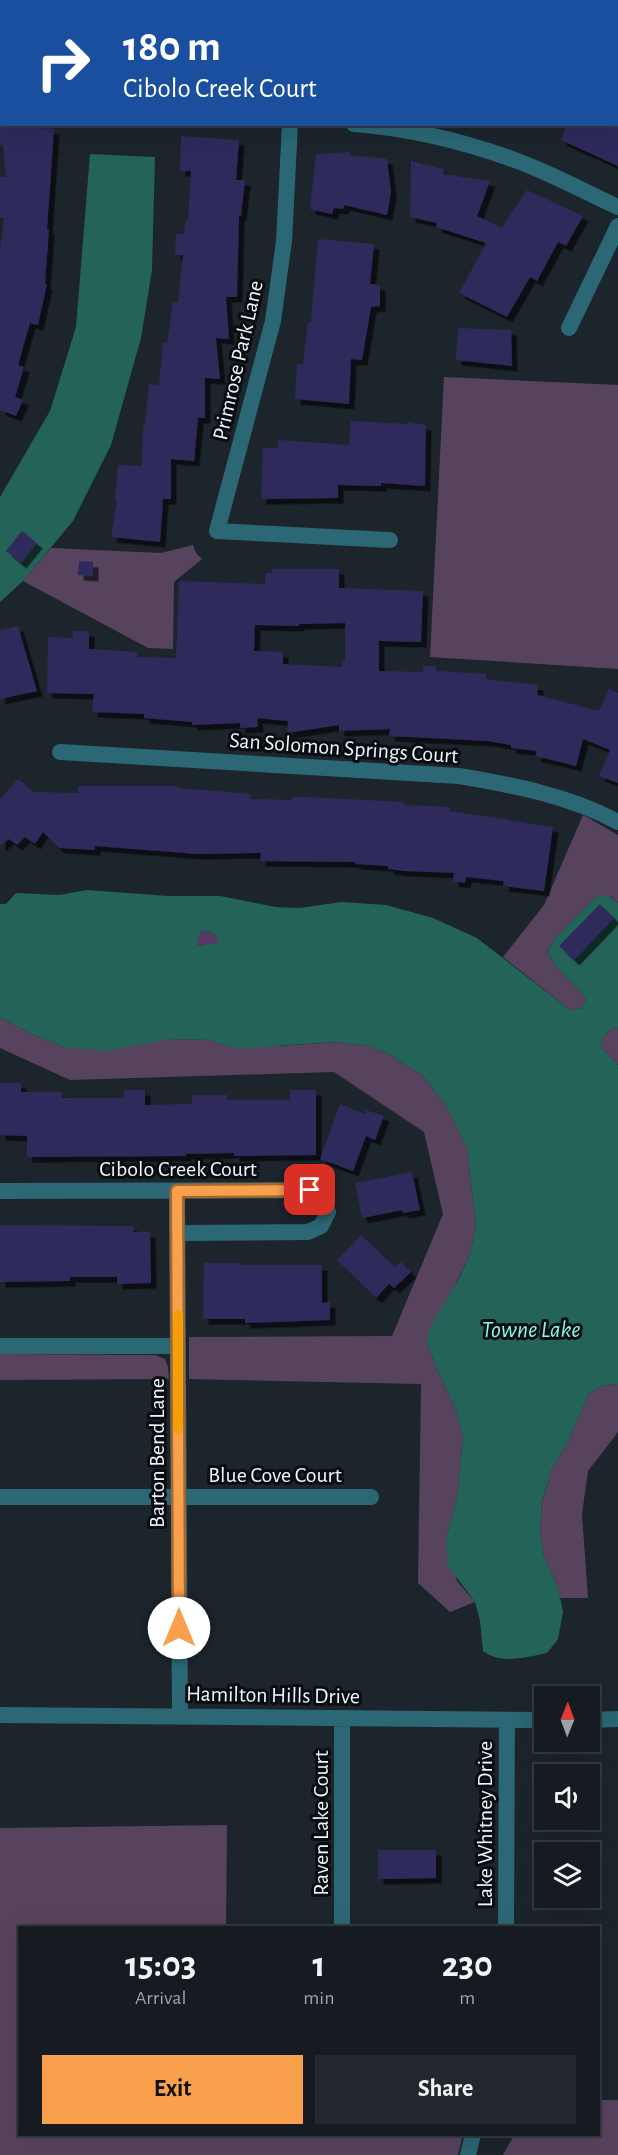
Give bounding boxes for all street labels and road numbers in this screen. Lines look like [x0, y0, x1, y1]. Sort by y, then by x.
street label: Primrose Park Lane [209, 278, 267, 442]
street label: San Solomon Springs Court [229, 729, 459, 767]
street label: Cibolo Creek Court [99, 1158, 257, 1180]
street label: Barton Bend Lane [146, 1378, 168, 1528]
street label: Blue Cove Court [208, 1464, 342, 1486]
street label: Hamilton Hills Drive [186, 1682, 360, 1708]
street label: Lake Whitney Drive [474, 1741, 496, 1907]
street label: Raven Lake Court [310, 1750, 332, 1896]

